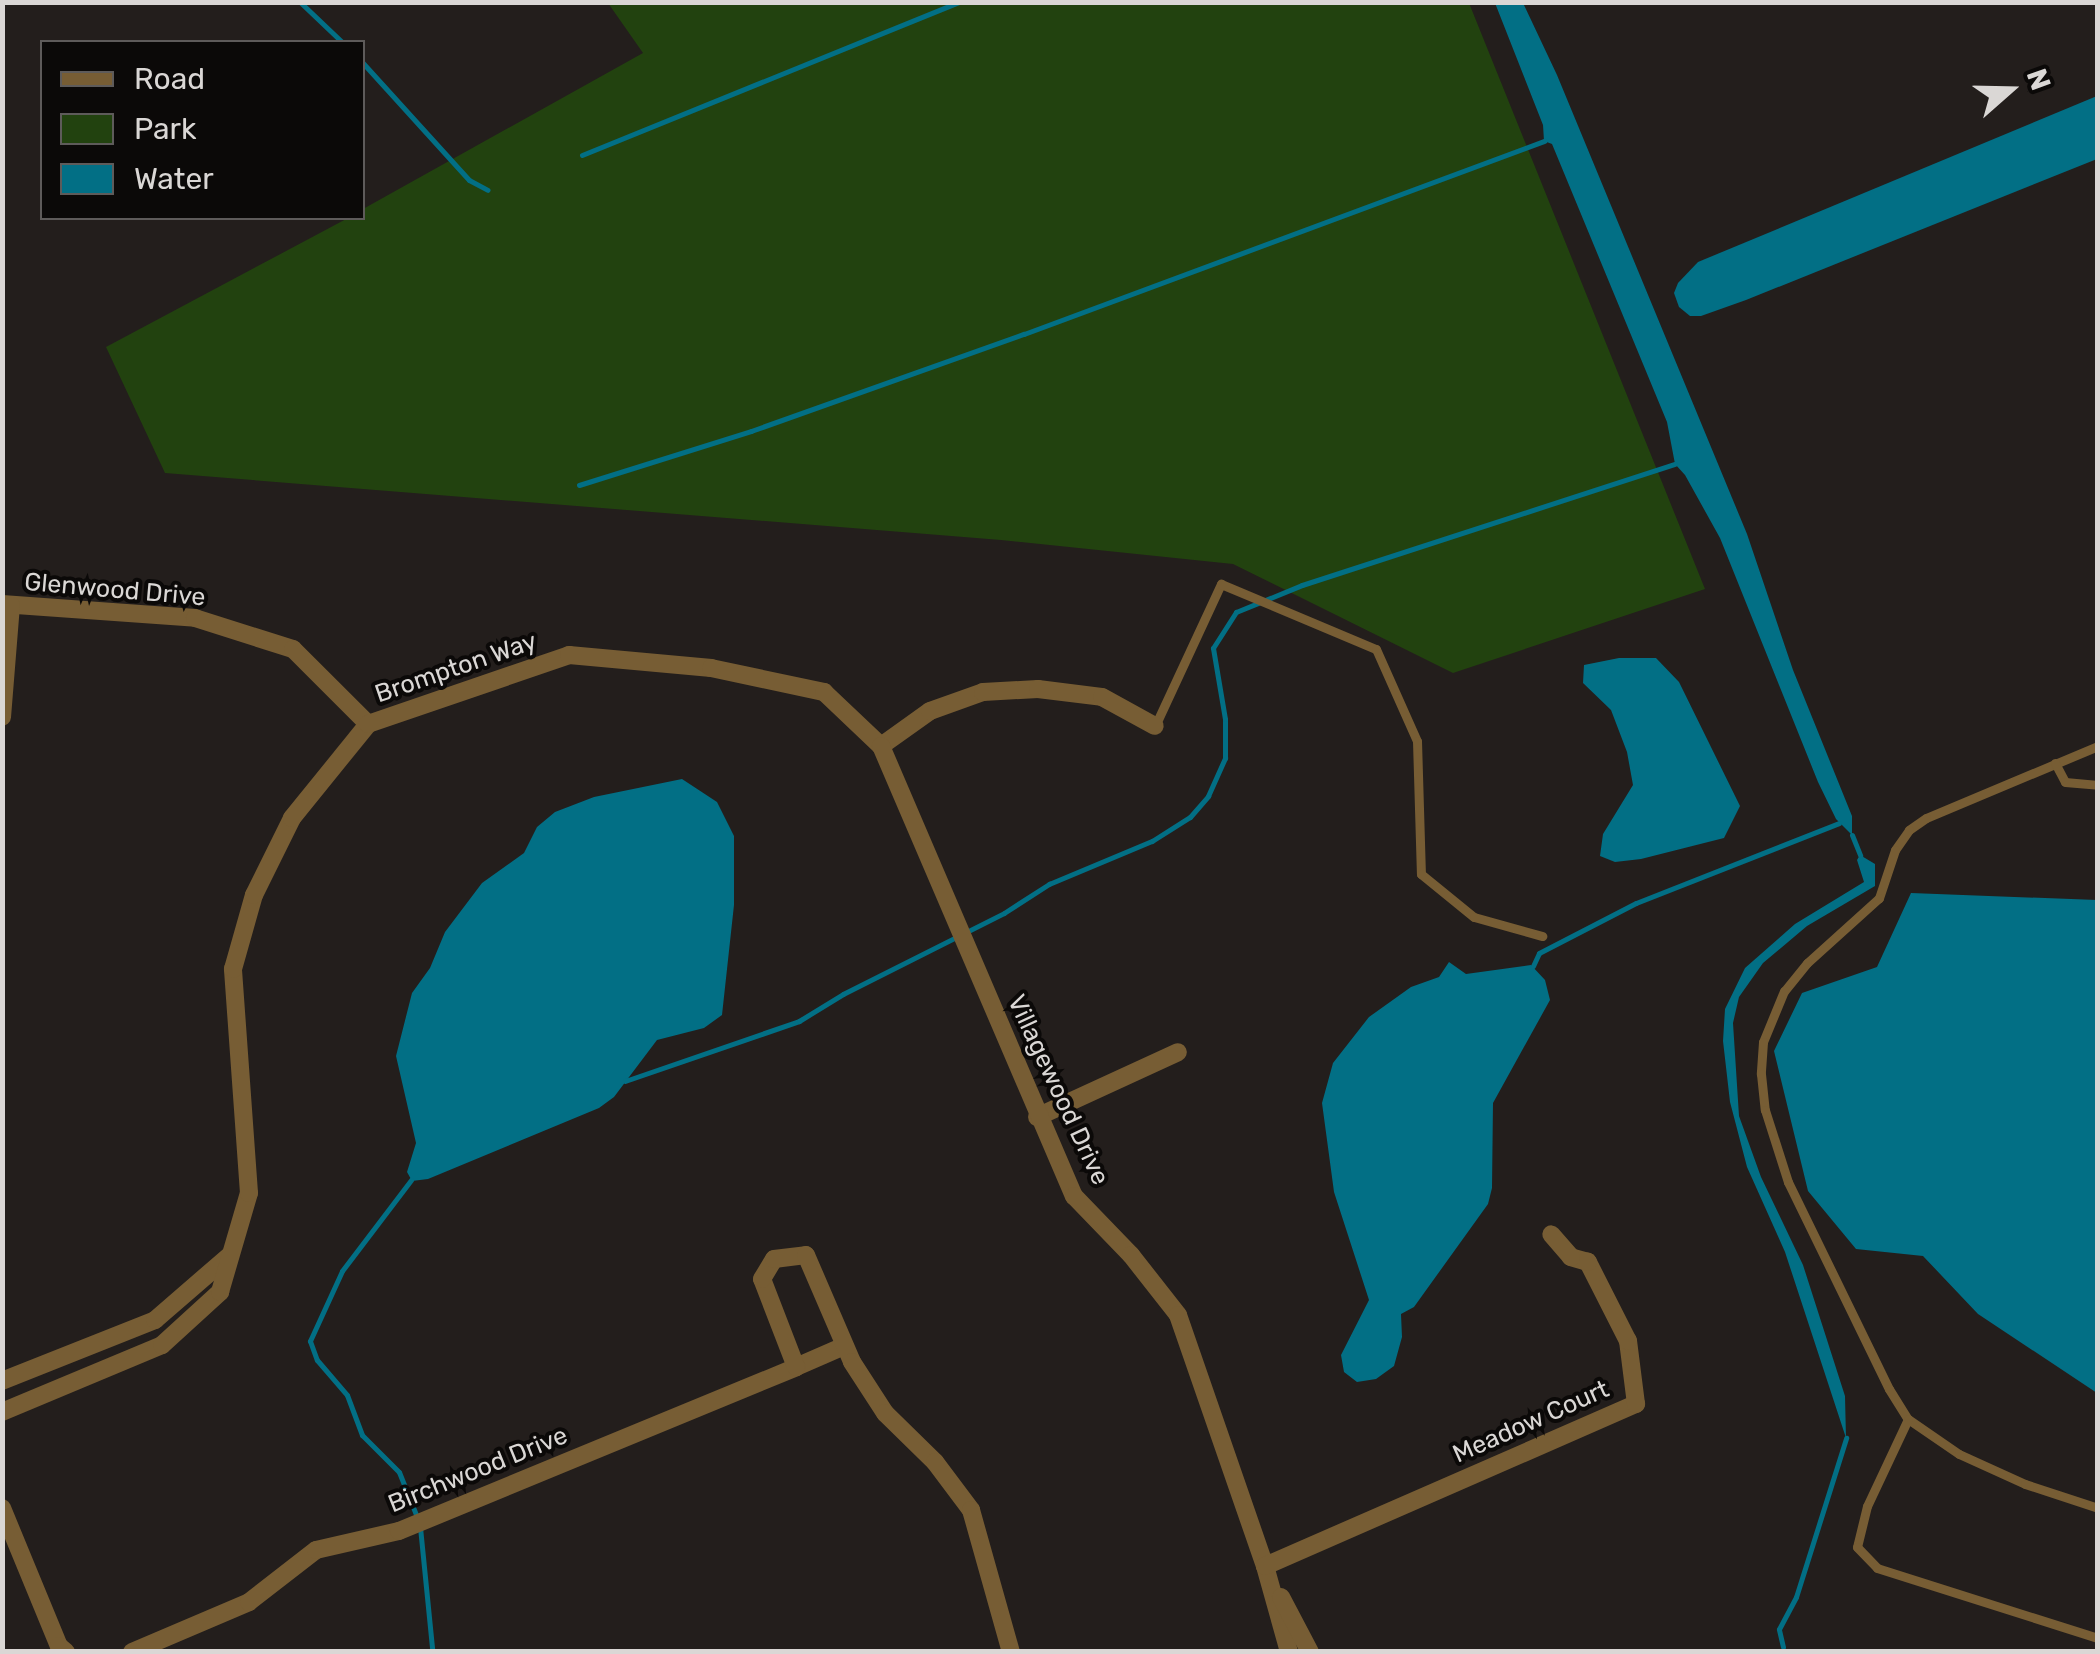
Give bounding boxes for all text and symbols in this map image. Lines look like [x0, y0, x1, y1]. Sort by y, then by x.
legend [40, 40, 365, 220]
north arrow [1960, 40, 2060, 140]
text: Road [134, 61, 205, 97]
text: N [2020, 64, 2058, 95]
text: Park [134, 111, 196, 147]
text: Water [134, 161, 214, 197]
street label: Glenwood Drive [23, 567, 207, 613]
street label: Brompton Way [371, 626, 541, 710]
street label: Villagewood Drive [1001, 990, 1115, 1190]
street label: Meadow Court [1448, 1374, 1614, 1470]
street label: Birchwood Drive [384, 1420, 572, 1520]

